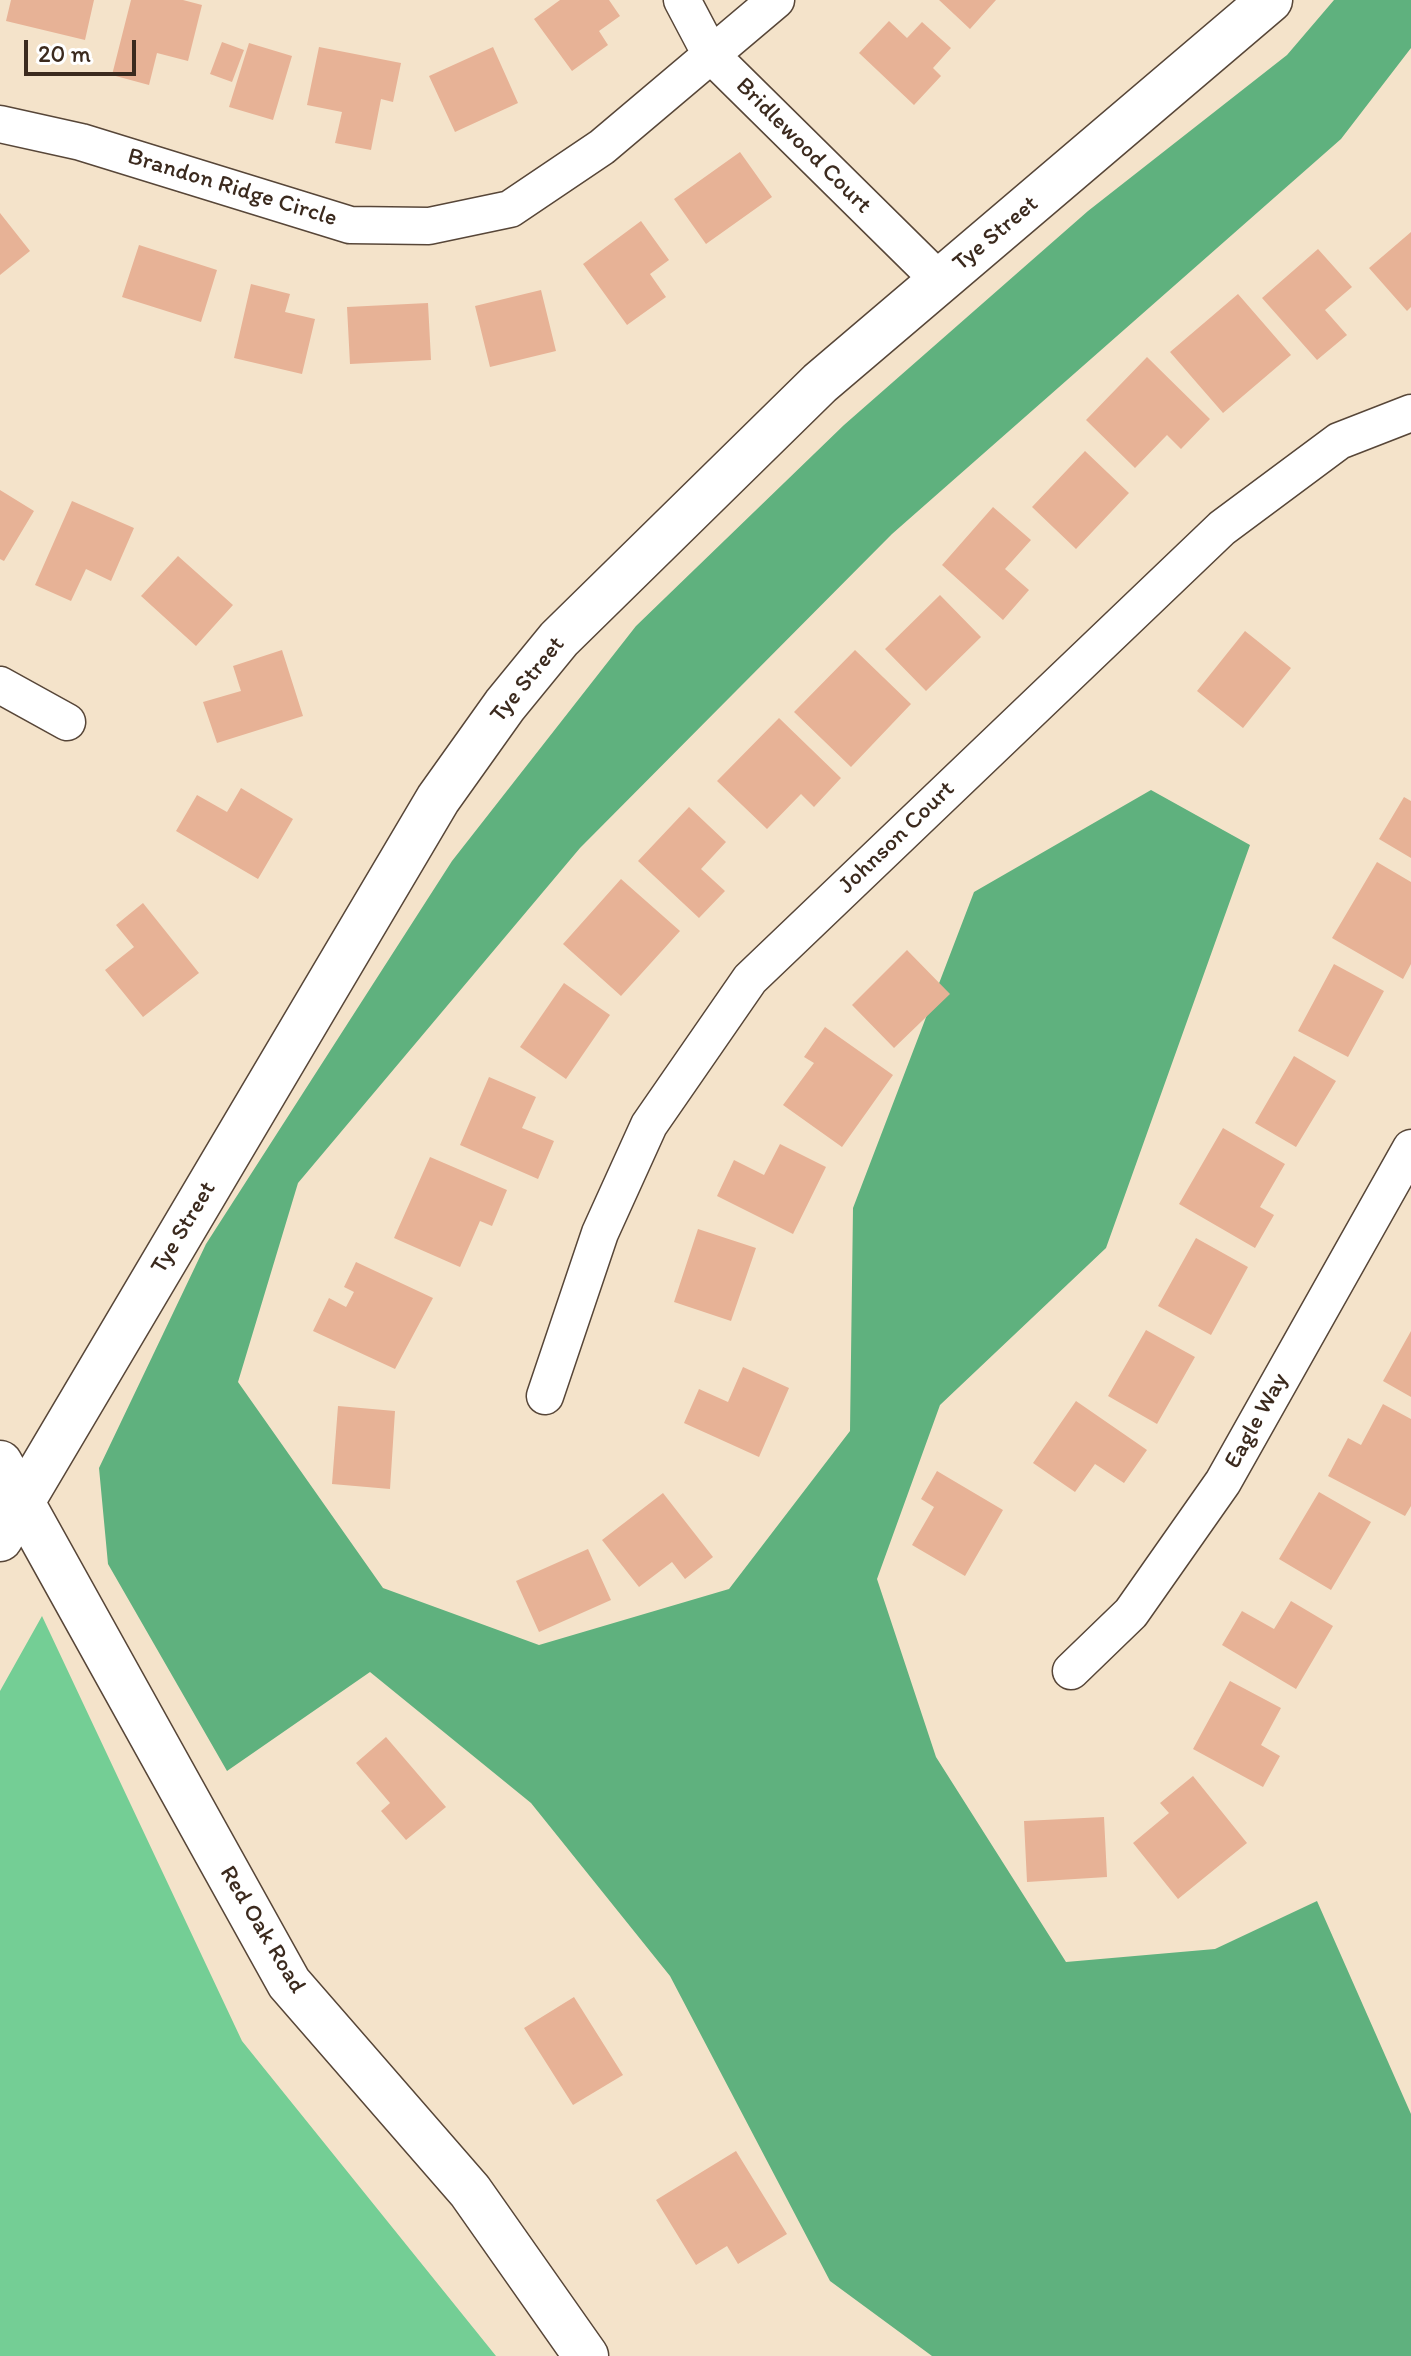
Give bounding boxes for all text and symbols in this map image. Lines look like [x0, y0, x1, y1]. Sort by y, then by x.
scale bar [28, 24, 140, 74]
text: 20 m [38, 39, 91, 68]
street label: Bridlewood Court [729, 72, 877, 220]
street label: Brandon Ridge Circle [124, 142, 340, 234]
street label: Tye Street [947, 190, 1045, 278]
street label: Tye Street [485, 631, 571, 729]
street label: Johnson Court [833, 775, 961, 901]
street label: Tye Street [145, 1177, 223, 1279]
street label: Eagle Way [1219, 1368, 1295, 1474]
street label: Red Oak Road [213, 1861, 311, 1999]

